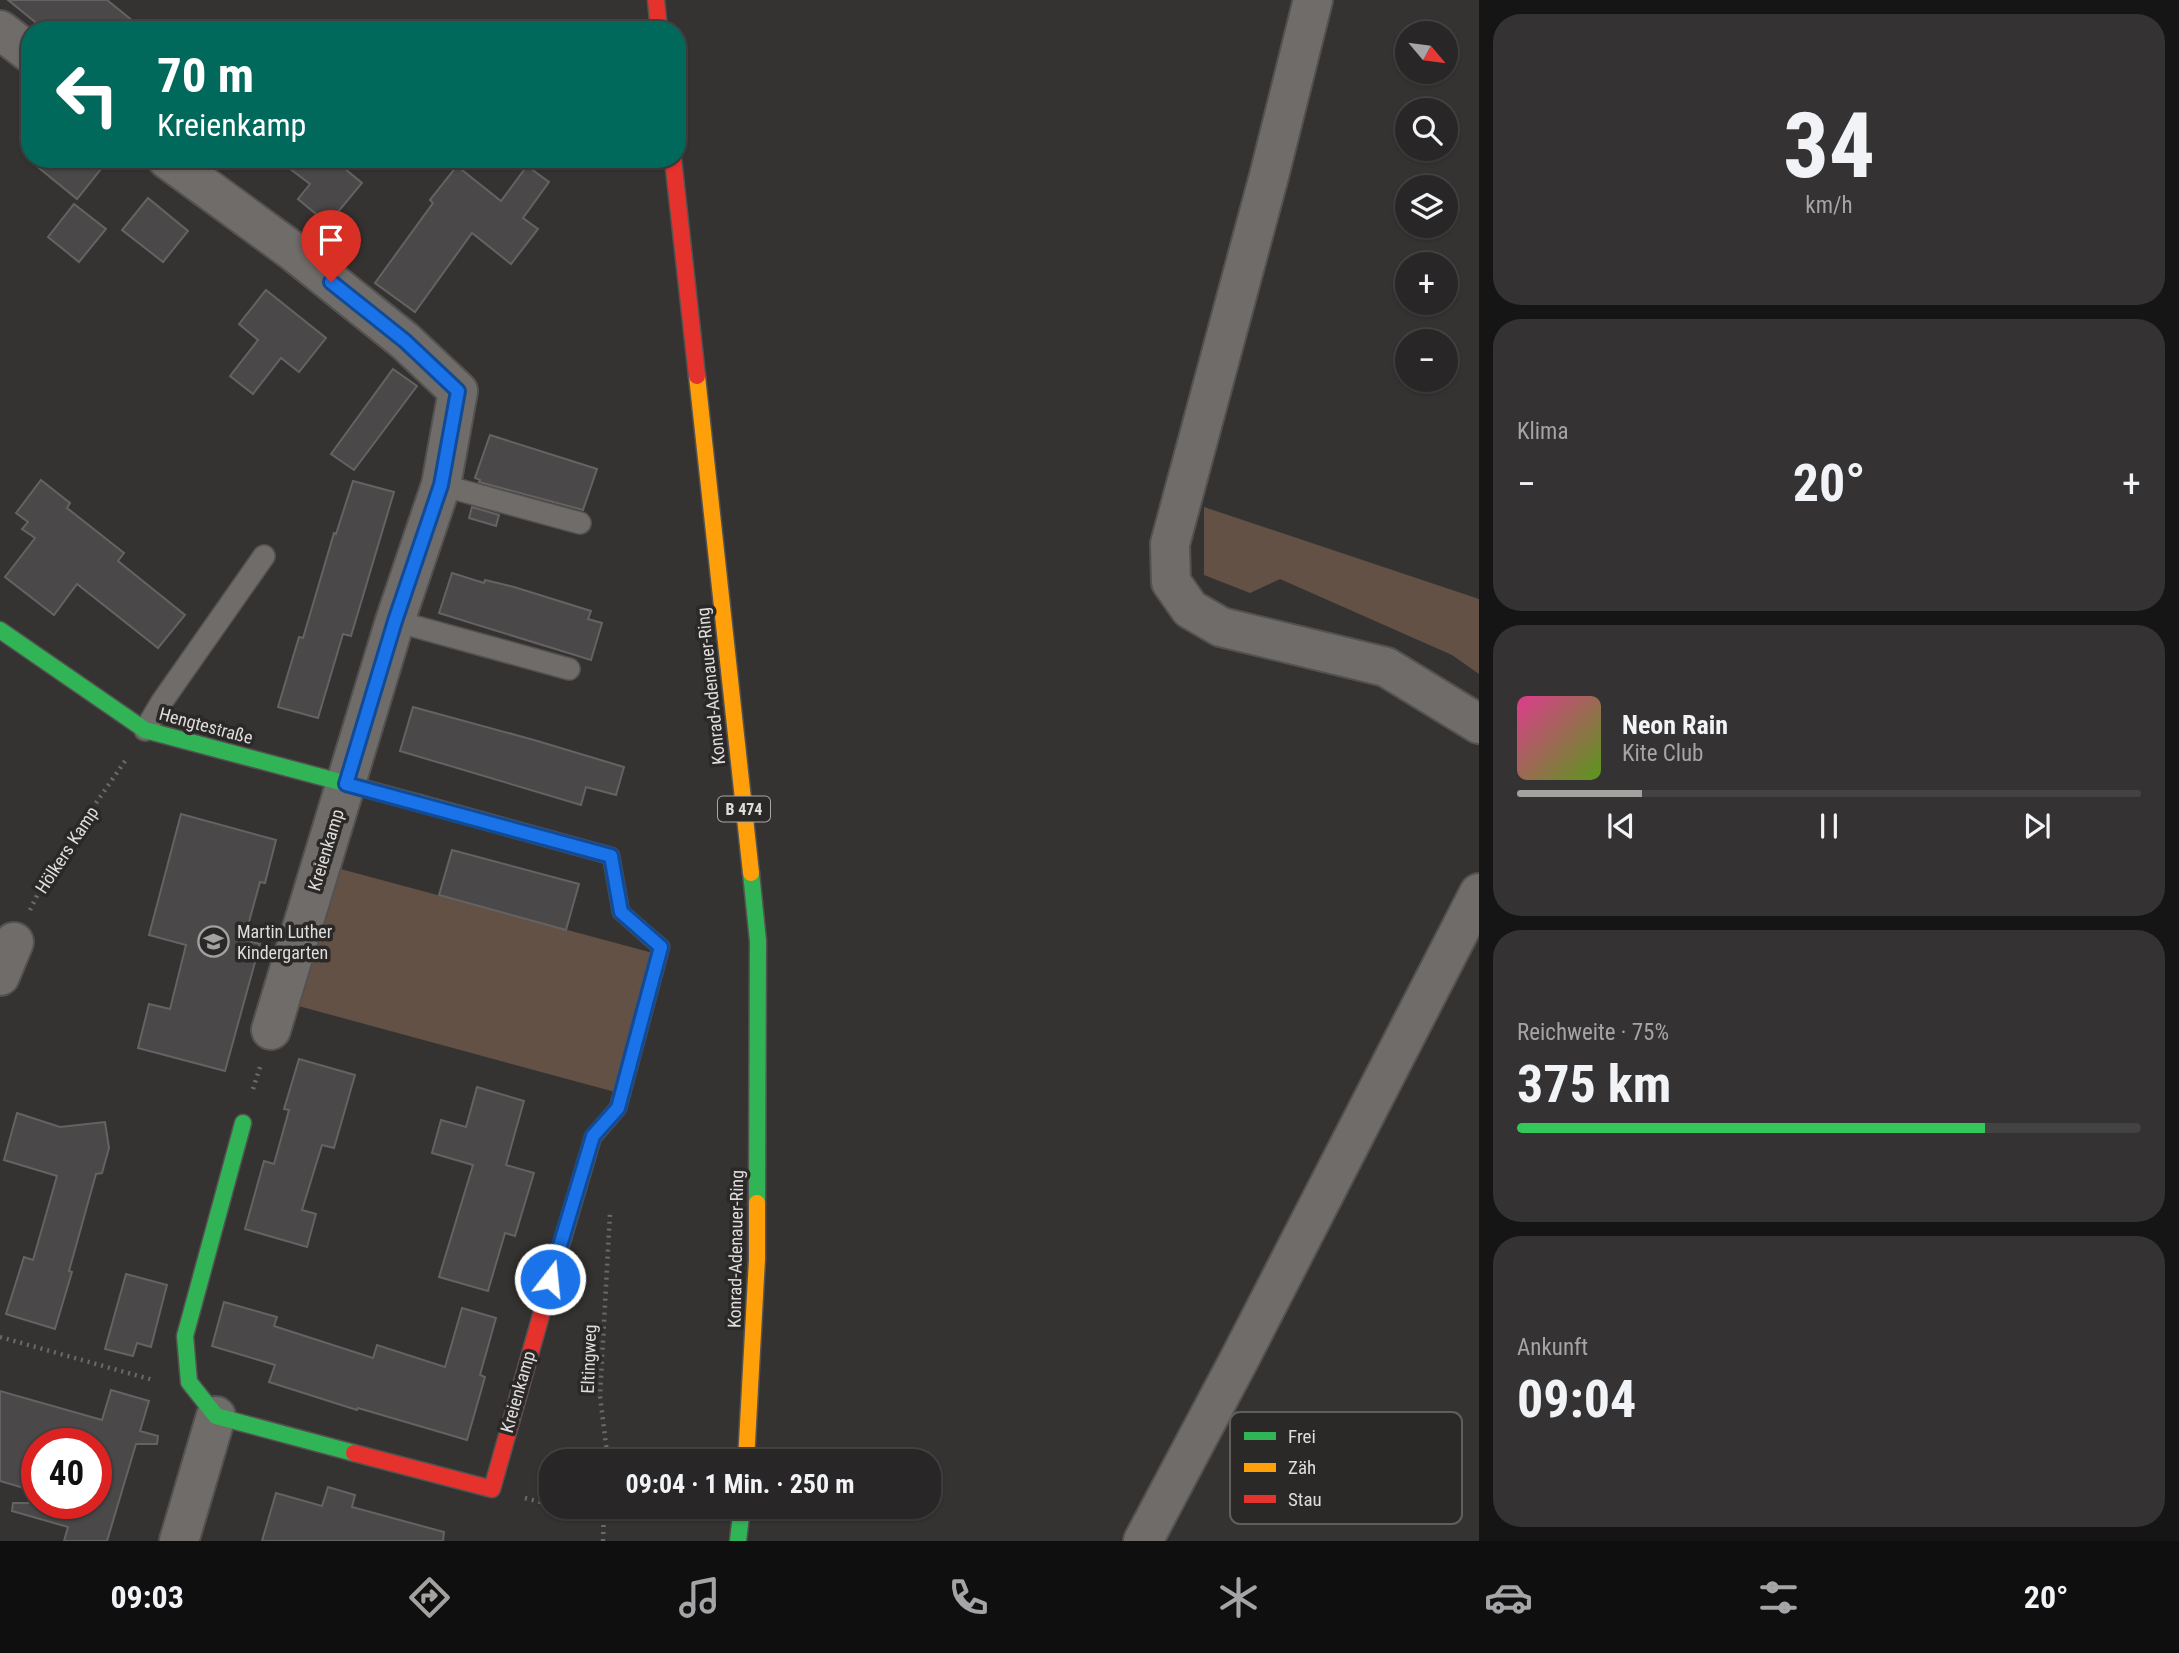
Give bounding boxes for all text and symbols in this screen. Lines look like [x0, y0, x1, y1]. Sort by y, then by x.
north arrow [1395, 21, 1458, 84]
map controls [1395, 21, 1458, 392]
text: 70 m [157, 47, 254, 104]
icon: left [42, 49, 133, 140]
text: 34 [1783, 93, 1875, 199]
button: search [1395, 98, 1458, 161]
text: Kreienkamp [157, 106, 306, 144]
button: layers [1395, 175, 1458, 238]
text: km/h [1805, 192, 1853, 219]
pin [301, 210, 361, 282]
icon: arrive [312, 221, 350, 259]
button: + [1395, 252, 1458, 315]
button: − [1395, 329, 1458, 392]
text: Klima [1517, 418, 1568, 445]
text: 20° [1793, 453, 1865, 514]
text: − [1517, 462, 1536, 506]
text: + [2122, 462, 2141, 506]
street label: Konrad-Adenauer-Ring [692, 606, 729, 766]
street label: Hengtestraße [157, 703, 255, 748]
text: Neon Rain [1622, 710, 1728, 740]
text: Kite Club [1622, 740, 1703, 767]
road number: B 474 [718, 796, 770, 822]
street label: Hölkers Kamp [31, 802, 103, 897]
street label: Kreienkamp [303, 806, 348, 893]
icon: previous [1602, 807, 1640, 845]
icon: pause [1810, 807, 1848, 845]
icon: next [2018, 807, 2056, 845]
place label: Martin Luther Kindergarten [237, 921, 333, 963]
school or university icon: Martin Luther Kindergarten [197, 925, 231, 959]
text: Reichweite · 75% [1517, 1019, 1669, 1046]
text: 375 km [1517, 1054, 1671, 1115]
street label: Konrad-Adenauer-Ring [724, 1170, 747, 1328]
position arrow [513, 1242, 587, 1316]
street label: Eltingweg [577, 1324, 600, 1394]
text: Ankunft [1517, 1334, 1588, 1361]
street label: Kreienkamp [496, 1348, 539, 1435]
text: 09:04 [1517, 1369, 1636, 1430]
legend [1230, 1412, 1462, 1524]
text: Frei [1288, 1425, 1316, 1448]
speed limit sign: 40 [21, 1428, 112, 1519]
text: Zäh [1288, 1456, 1316, 1479]
text: 09:04 · 1 Min. · 250 m [626, 1469, 854, 1499]
text: Stau [1288, 1488, 1322, 1511]
icon: directions [405, 1573, 454, 1622]
icon: music [675, 1573, 724, 1622]
icon: phone [944, 1573, 993, 1622]
icon: climate [1214, 1573, 1263, 1622]
icon: car [1484, 1573, 1533, 1622]
icon: filters [1754, 1573, 1803, 1622]
text: 09:03 [110, 1578, 184, 1616]
text: 20° [2024, 1578, 2069, 1616]

